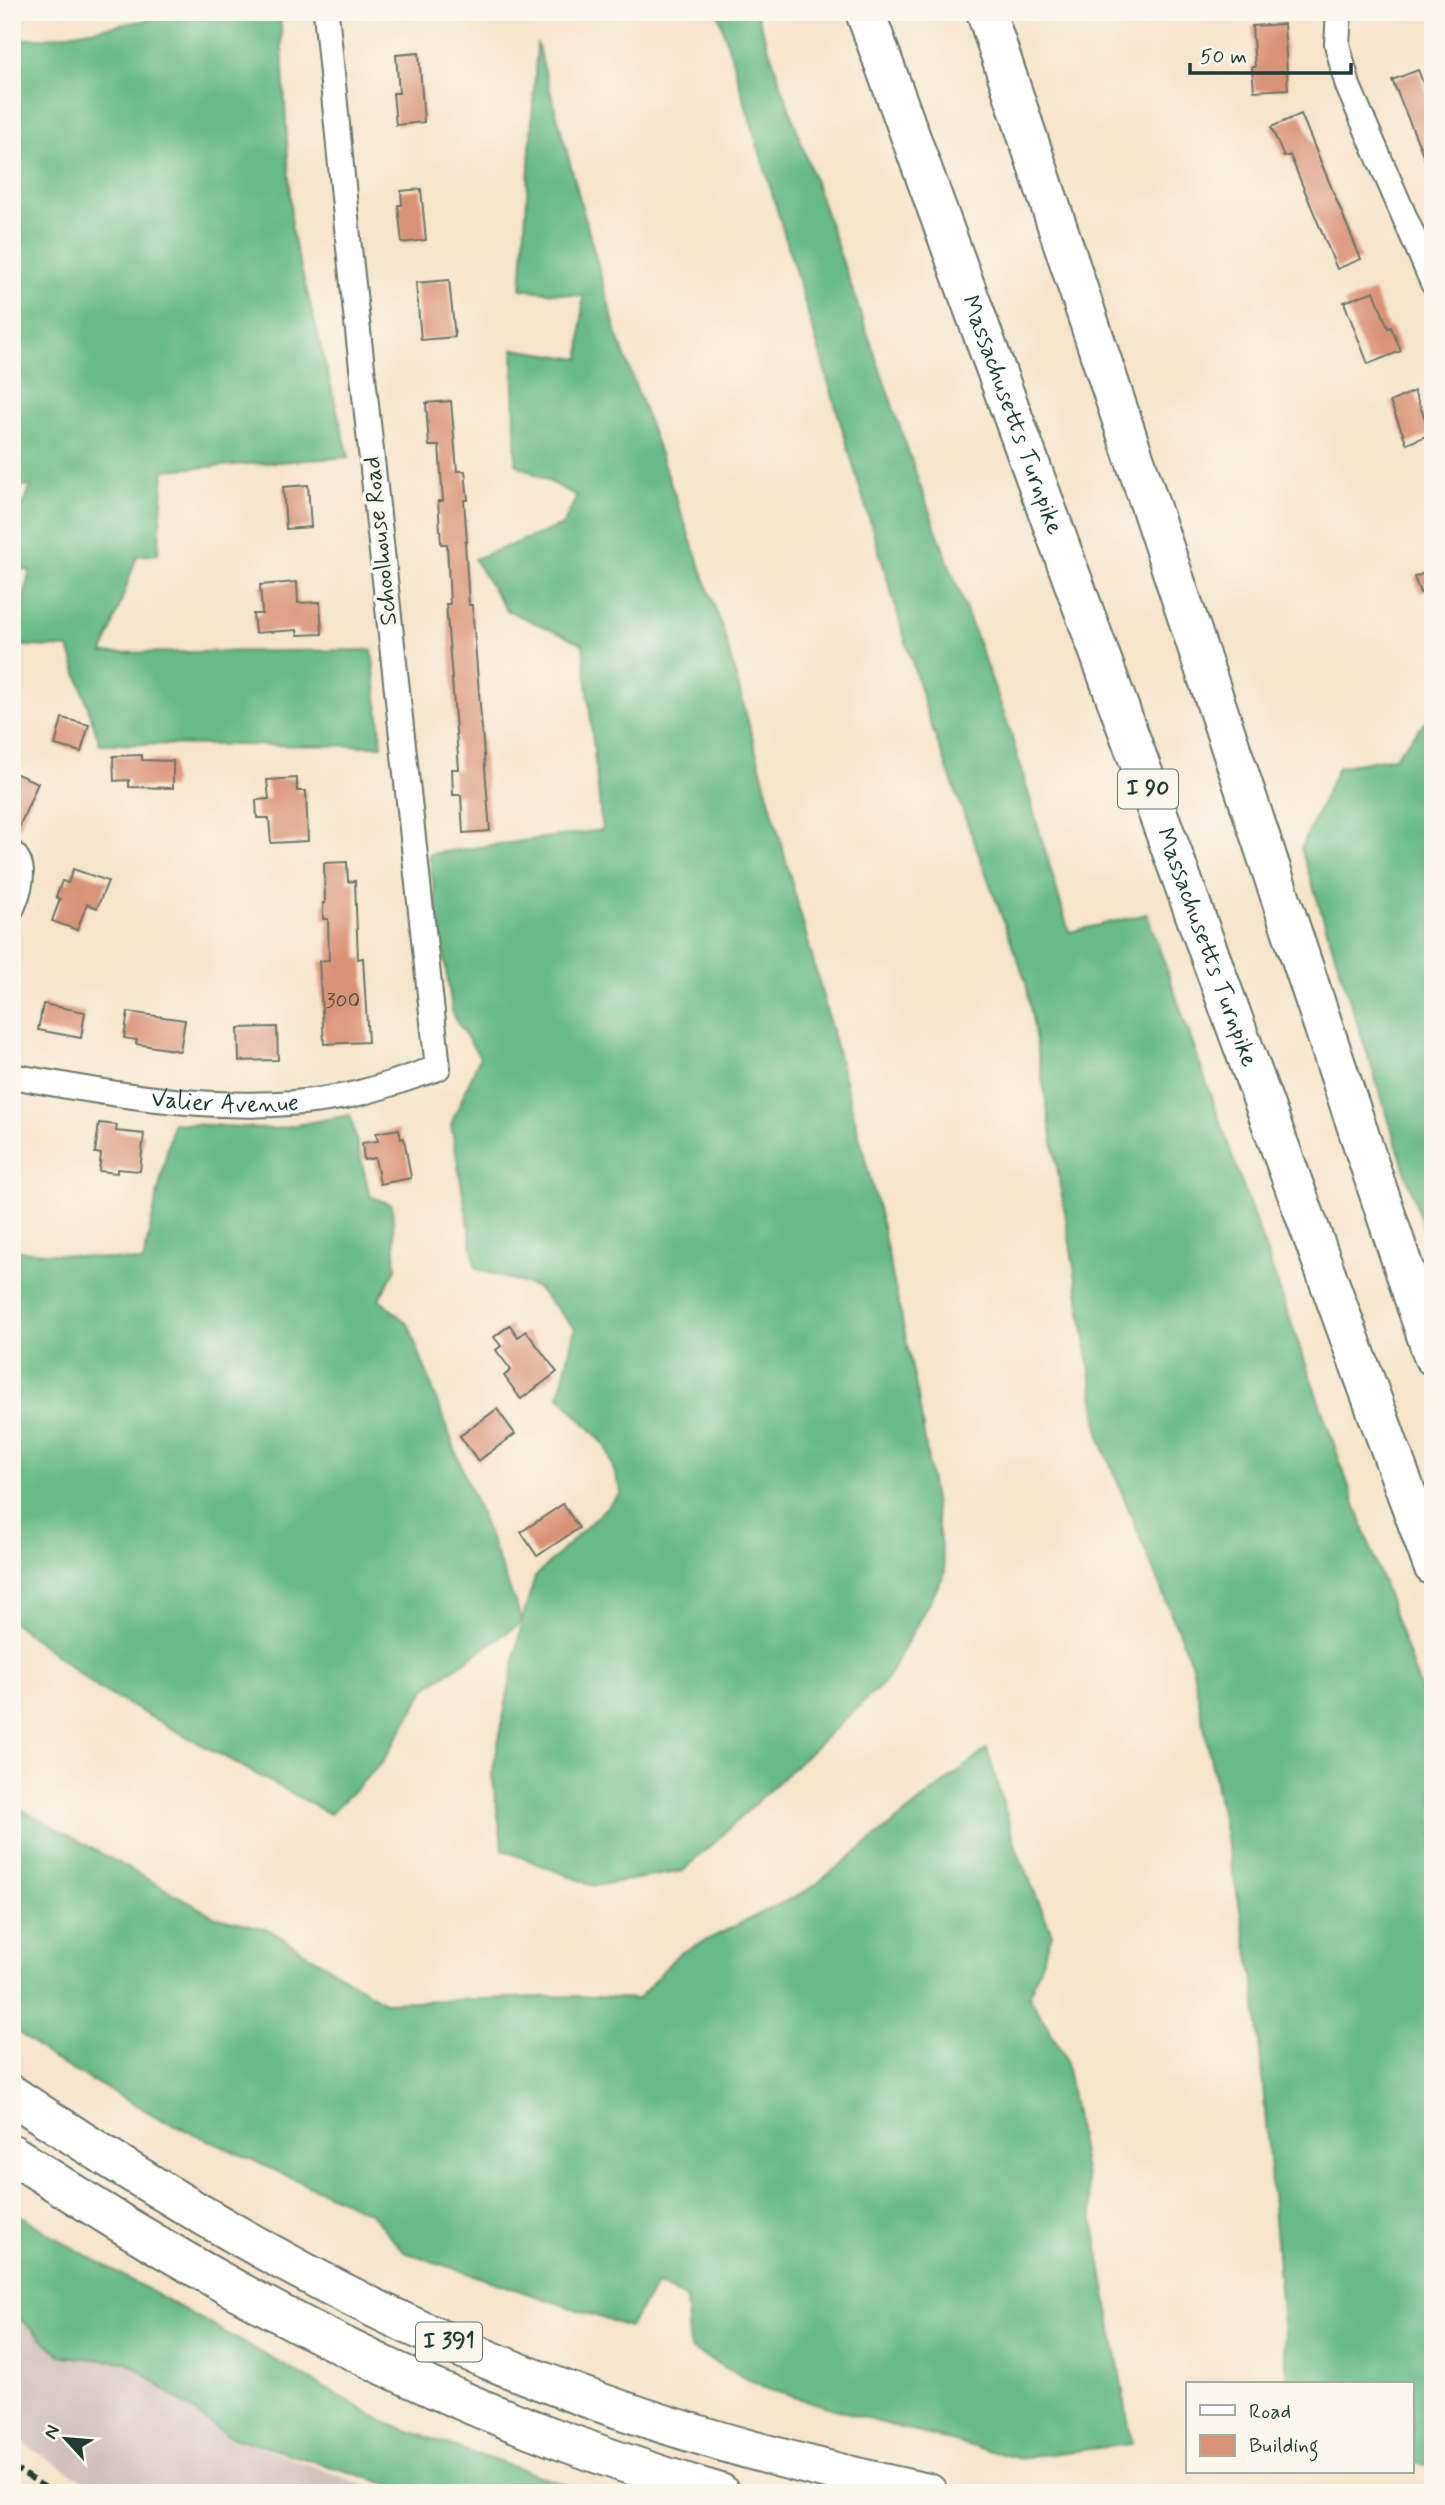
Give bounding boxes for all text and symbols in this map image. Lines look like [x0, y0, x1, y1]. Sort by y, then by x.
scale bar [1190, 32, 1350, 76]
text: 50 m [1200, 43, 1247, 71]
street label: Massachusetts Turnpike [954, 291, 1070, 539]
street label: Schoolhouse Road [357, 455, 405, 627]
road number: I 90 [1118, 769, 1178, 808]
street label: Massachusetts Turnpike [1149, 824, 1265, 1071]
house number: 300 [326, 987, 360, 1015]
street label: Valier Avenue [150, 1083, 300, 1120]
road number: I 391 [416, 2322, 482, 2362]
legend [1186, 2382, 1414, 2474]
text: Road [1249, 2398, 1291, 2426]
north arrow [32, 2404, 102, 2474]
text: N [38, 2421, 66, 2443]
text: Building [1249, 2432, 1319, 2462]

